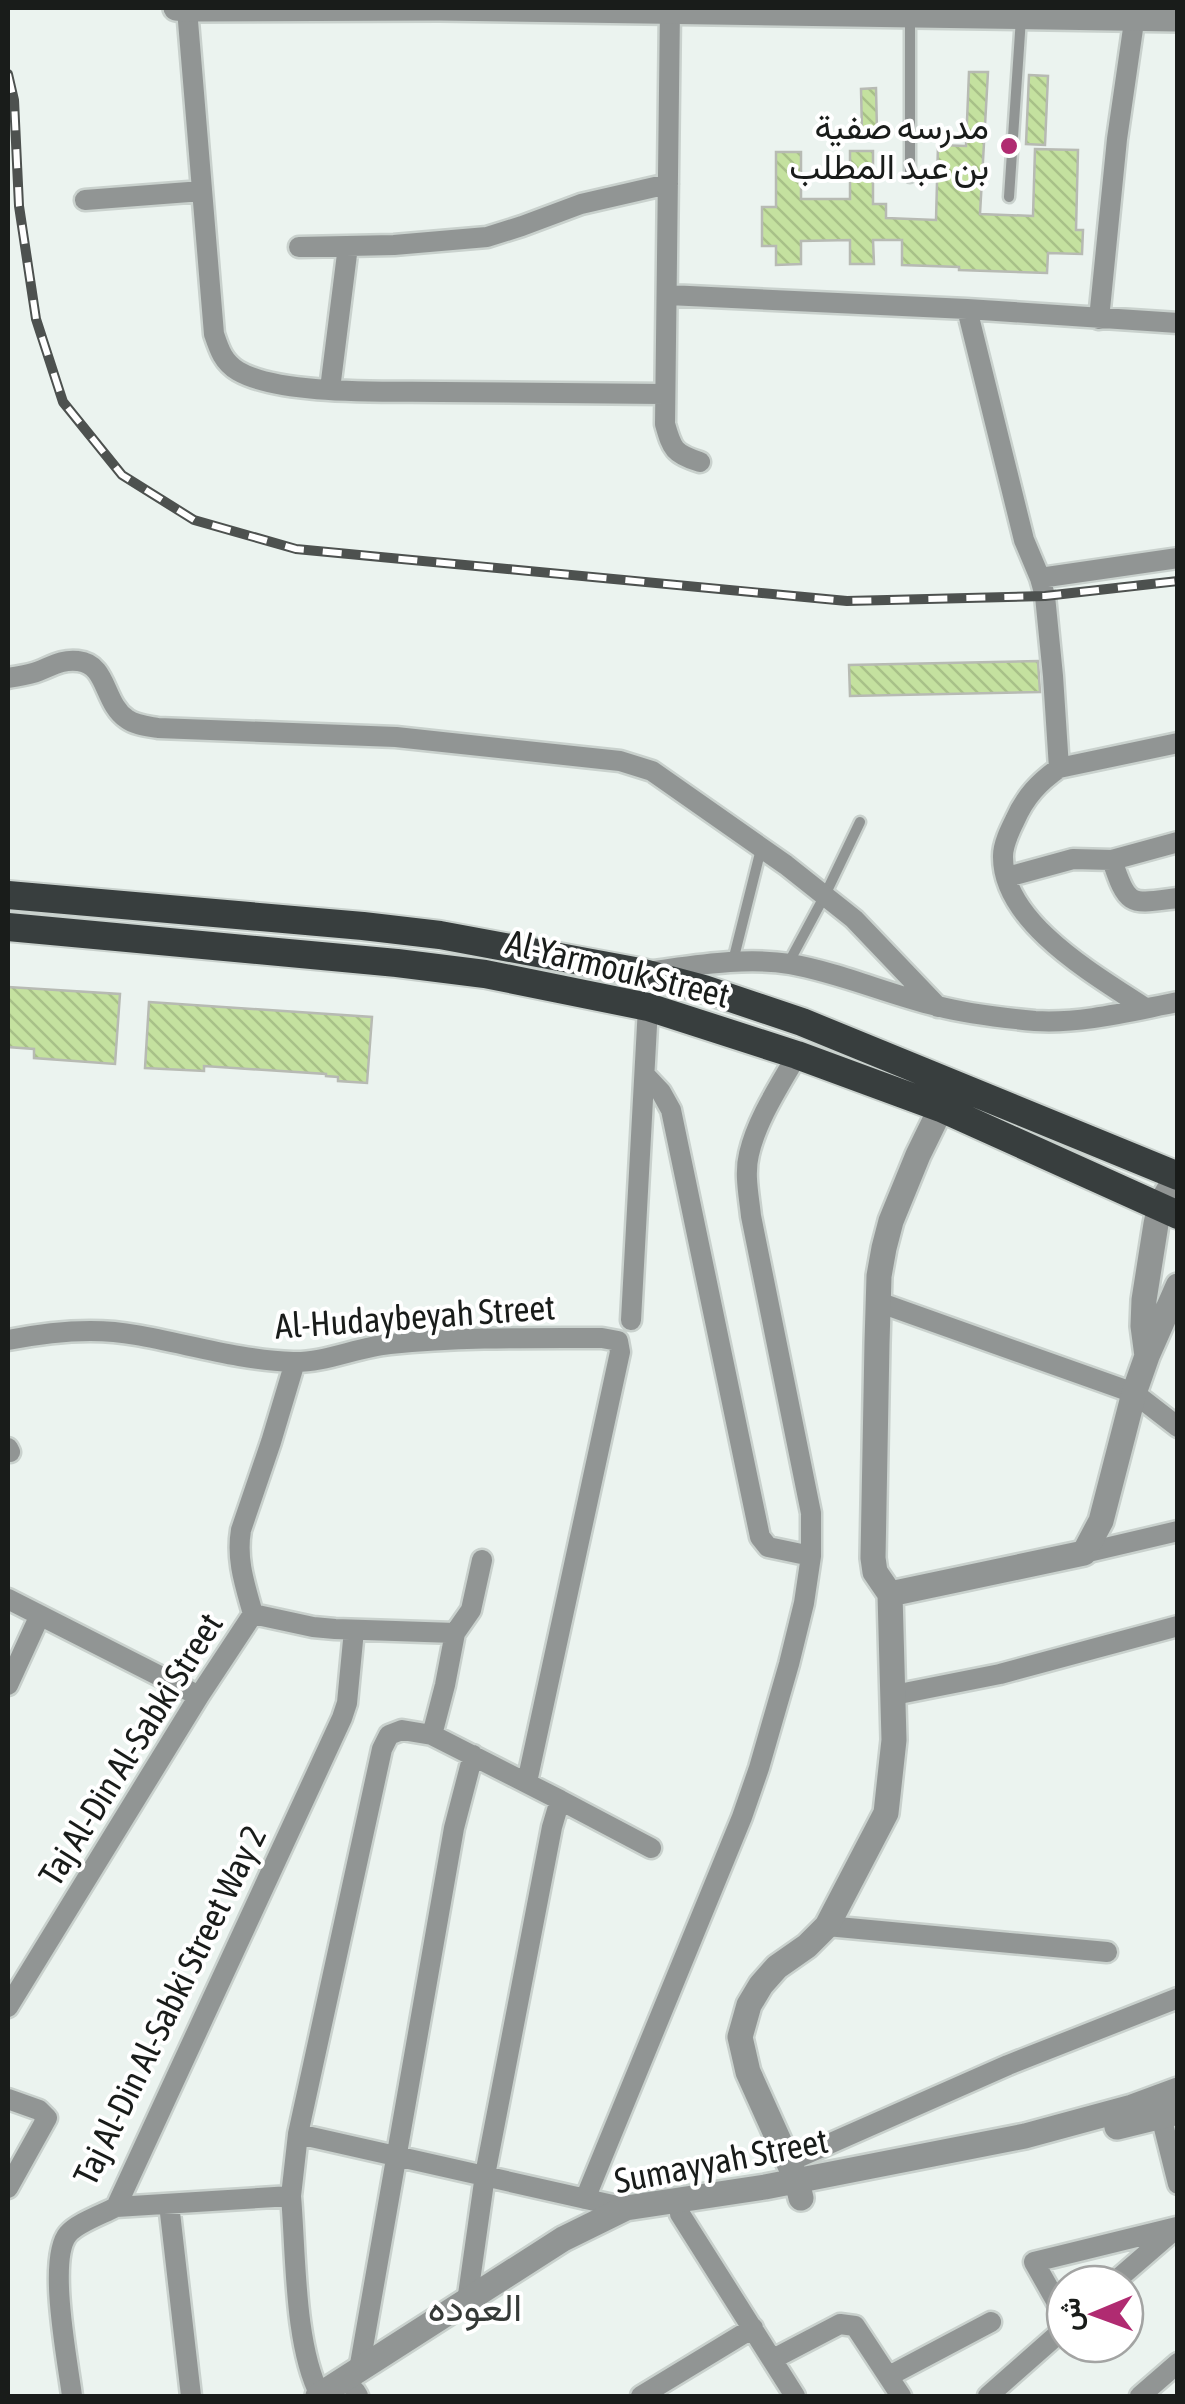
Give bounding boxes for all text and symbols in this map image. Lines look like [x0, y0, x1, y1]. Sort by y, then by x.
place label: مدرسه صفية بن عبد المطلب [789, 106, 989, 188]
marker: مدرسه صفية بن عبد المطلب [998, 135, 1020, 157]
street label: Al-Yarmouk Street [502, 921, 734, 1015]
street label: Al-Hudaybeyah Street [274, 1286, 556, 1346]
street label: Taj Al-Din Al-Sabki Street [30, 1606, 230, 1892]
street label: Taj Al-Din Al-Sabki Street Way 2 [65, 1819, 273, 2191]
street label: Sumayyah Street [611, 2120, 831, 2200]
north arrow [1045, 2264, 1145, 2364]
district label: العوده [428, 2286, 522, 2331]
text: ش [1054, 2297, 1087, 2332]

